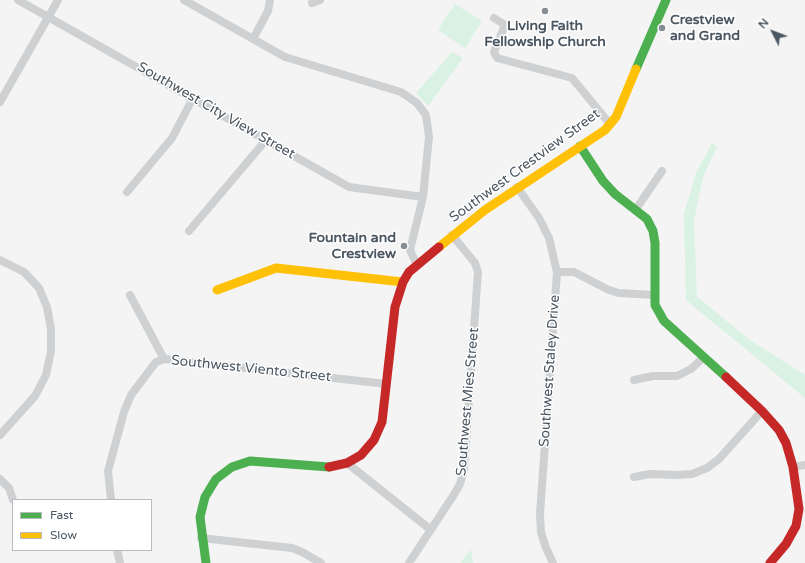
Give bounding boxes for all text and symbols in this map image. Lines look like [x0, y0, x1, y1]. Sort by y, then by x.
marker: Living Faith Fellowship Church [540, 6, 550, 16]
place label: Crestview and Grand [670, 12, 740, 44]
north arrow [753, 12, 793, 52]
text: N [756, 16, 771, 31]
place label: Living Faith Fellowship Church [484, 18, 606, 50]
marker: Crestview and Grand [657, 23, 667, 33]
street label: Southwest City View Street [134, 59, 298, 163]
street label: Southwest Crestview Street [446, 106, 604, 226]
place label: Fountain and Crestview [309, 230, 396, 262]
marker: Fountain and Crestview [399, 241, 409, 251]
street label: Southwest Staley Drive [536, 294, 564, 448]
street label: Southwest Mies Street [453, 327, 483, 477]
street label: Southwest Viento Street [170, 352, 332, 386]
legend [12, 499, 152, 551]
text: Fast [50, 508, 73, 522]
text: Slow [50, 528, 77, 542]

